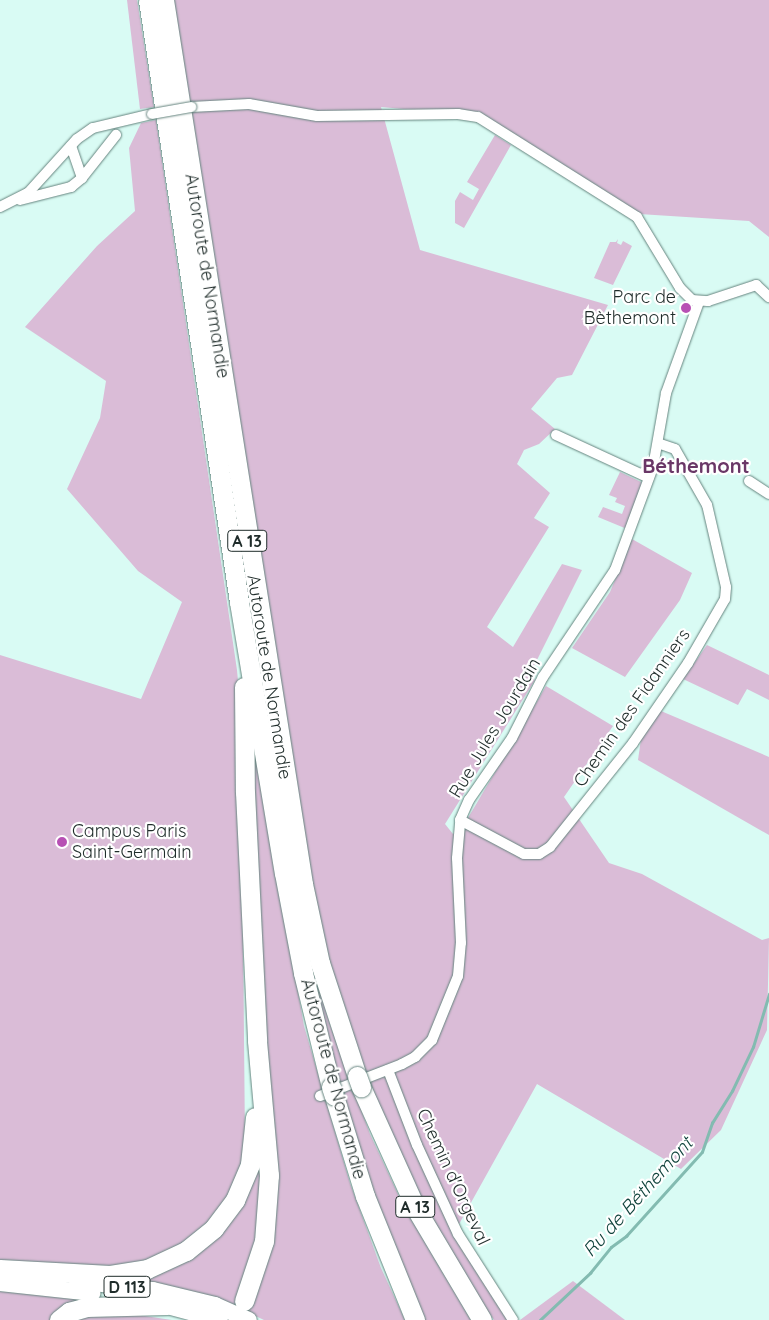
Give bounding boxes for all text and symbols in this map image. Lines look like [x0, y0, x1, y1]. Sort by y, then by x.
street label: Autoroute de Normandie [180, 172, 234, 380]
place label: Parc de Bèthemont [584, 287, 676, 330]
marker: Parc de Bèthemont [680, 302, 692, 314]
district label: Béthemont [642, 453, 750, 477]
road number: A 13 [227, 528, 267, 554]
street label: Autoroute de Normandie [242, 573, 296, 781]
street label: Chemin des Fidanniers [569, 625, 695, 791]
street label: Rue Jules Jourdain [445, 654, 545, 802]
place label: Campus Paris Saint-Germain [72, 821, 192, 864]
marker: Campus Paris Saint-Germain [56, 836, 68, 848]
street label: Autoroute de Normandie [296, 976, 370, 1182]
street label: Chemin d'Orgeval [412, 1105, 494, 1249]
water label: Ru de Béthemont [578, 1132, 698, 1262]
road number: A 13 [395, 1194, 435, 1220]
road number: D 113 [103, 1274, 151, 1300]

